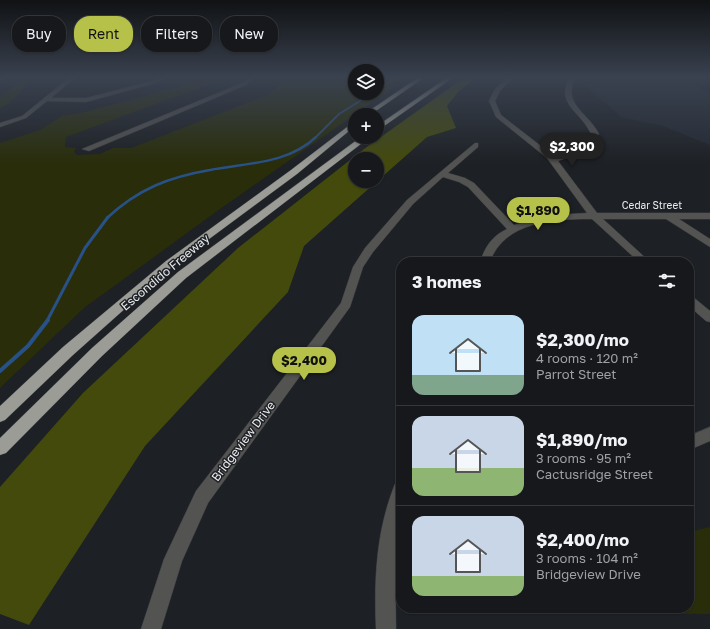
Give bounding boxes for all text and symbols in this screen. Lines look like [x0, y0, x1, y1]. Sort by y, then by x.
chip: Buy [12, 16, 66, 52]
chip: Rent [74, 16, 133, 52]
chip: Filters [141, 16, 212, 52]
chip: New [220, 16, 278, 52]
map controls [348, 64, 384, 188]
button: layers [348, 64, 384, 100]
button: + [348, 108, 384, 144]
pin: $2,300 [539, 133, 605, 167]
text: $2,300 [549, 138, 595, 154]
button: − [348, 152, 384, 188]
pin: $1,890 [505, 197, 571, 231]
street label: Cedar Street [622, 199, 682, 211]
text: $1,890 [516, 202, 560, 218]
street label: Escondido Freeway [118, 230, 213, 313]
icon: filters [656, 270, 678, 292]
text: 3 homes [412, 271, 482, 292]
text: $2,300/mo [536, 329, 629, 350]
icon: home [444, 331, 492, 379]
pin: $2,400 [271, 347, 337, 381]
text: 4 rooms · 120 m² [536, 350, 638, 366]
text: $2,400 [281, 352, 327, 368]
text: Parrot Street [536, 366, 616, 382]
street label: Bridgeview Drive [208, 398, 278, 484]
text: $1,890/mo [536, 429, 628, 450]
icon: home [444, 432, 492, 480]
text: 3 rooms · 95 m² [536, 450, 631, 466]
text: Cactusridge Street [536, 466, 653, 482]
text: $2,400/mo [536, 529, 629, 550]
icon: home [444, 532, 492, 580]
text: 3 rooms · 104 m² [536, 550, 638, 566]
text: Bridgeview Drive [536, 566, 641, 582]

